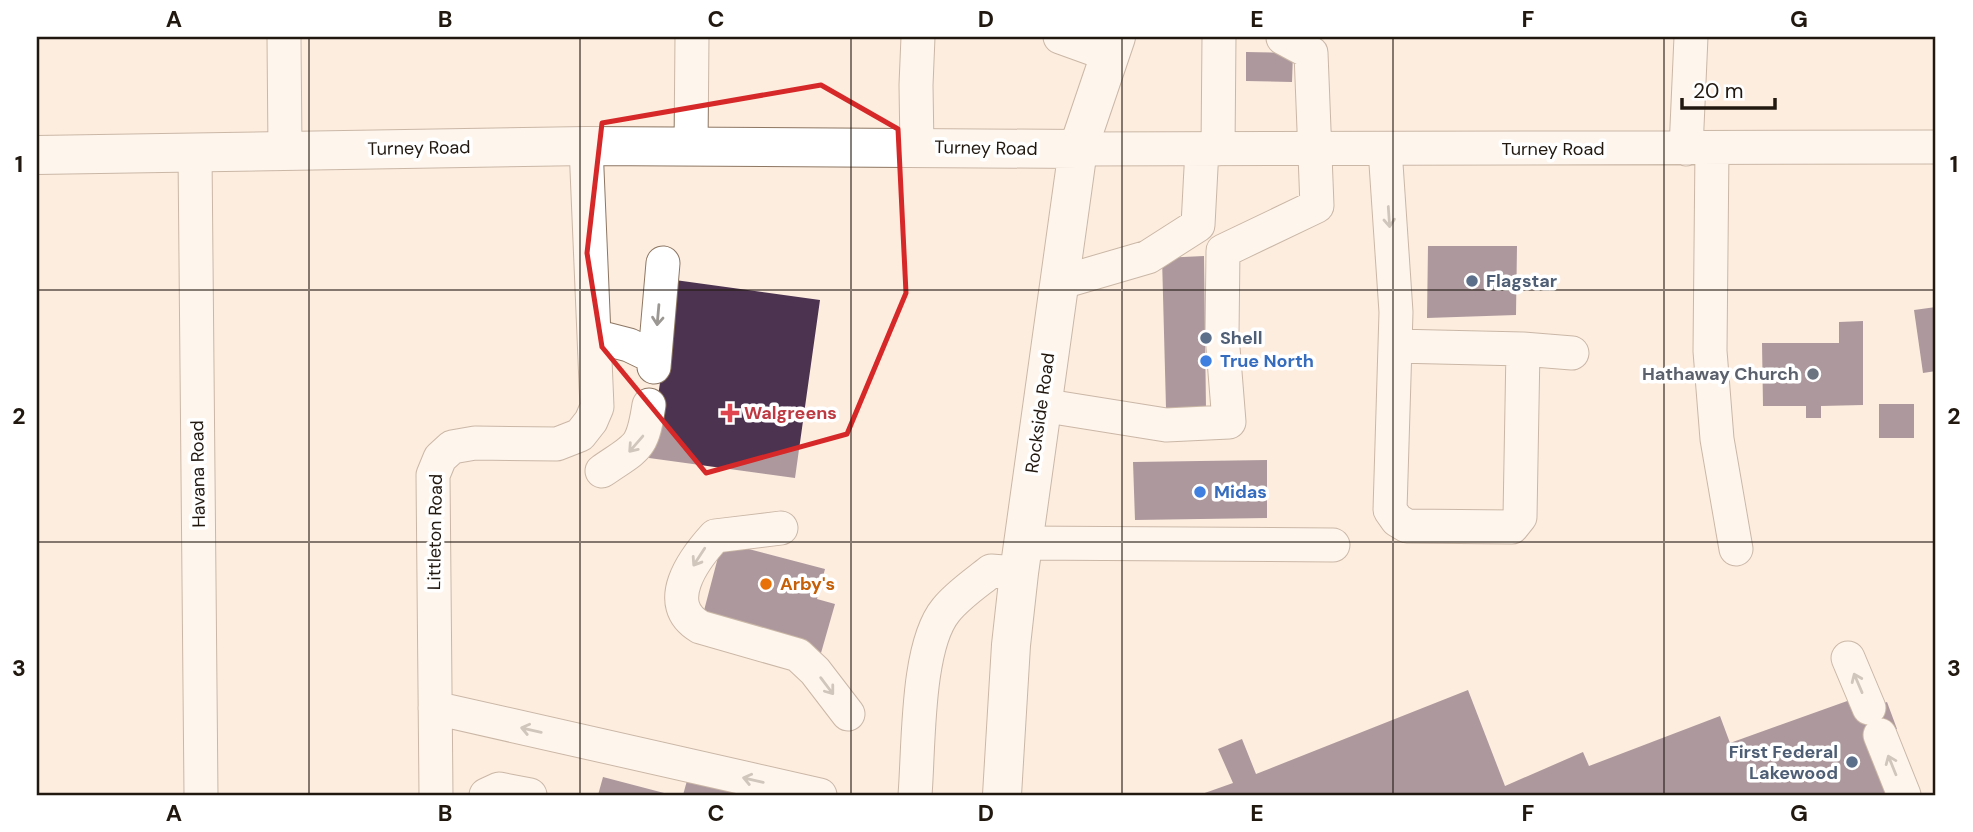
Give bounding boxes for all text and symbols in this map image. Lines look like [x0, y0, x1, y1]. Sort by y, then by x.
text: A [166, 4, 182, 34]
text: B [438, 4, 452, 34]
text: C [708, 4, 724, 34]
text: D [978, 4, 994, 34]
text: E [1250, 4, 1264, 34]
text: F [1522, 4, 1535, 34]
text: G [1790, 4, 1808, 34]
scale bar [1682, 66, 1775, 110]
text: 20 m [1693, 77, 1744, 105]
street label: Turney Road [367, 135, 471, 161]
street label: Turney Road [934, 135, 1038, 161]
street label: Turney Road [1501, 137, 1605, 161]
text: 1 [15, 149, 23, 179]
text: 1 [1950, 149, 1958, 179]
one-way arrow [1383, 206, 1396, 228]
place label: Flagstar [1486, 269, 1557, 293]
marker: Flagstar [1464, 273, 1480, 289]
one-way arrow [651, 303, 664, 326]
place label: Shell [1220, 326, 1262, 350]
marker: Shell [1198, 330, 1214, 346]
place label: True North [1220, 349, 1314, 373]
street label: Rockside Road [1020, 351, 1060, 475]
marker: True North [1198, 353, 1214, 369]
place label: Hathaway Church [1642, 362, 1799, 386]
marker: Hathaway Church [1805, 366, 1821, 382]
text: 2 [12, 401, 26, 431]
place label: Walgreens [744, 401, 837, 425]
text: 2 [1947, 401, 1961, 431]
marker: Walgreens [722, 405, 738, 421]
street label: Havana Road [185, 420, 211, 528]
one-way arrow [628, 435, 644, 453]
street label: Littleton Road [422, 474, 448, 590]
place label: Midas [1214, 480, 1267, 504]
marker: Midas [1192, 484, 1208, 500]
one-way arrow [691, 547, 706, 566]
place label: Arby's [780, 572, 835, 596]
marker: Arby's [758, 576, 774, 592]
text: 3 [12, 653, 26, 683]
text: 3 [1947, 653, 1961, 683]
one-way arrow [1851, 673, 1864, 695]
one-way arrow [819, 676, 834, 695]
one-way arrow [520, 723, 543, 736]
place label: First Federal Lakewood [1729, 740, 1838, 785]
marker: First Federal Lakewood [1844, 754, 1860, 770]
one-way arrow [1884, 755, 1897, 776]
one-way arrow [742, 773, 765, 786]
text: A [166, 798, 182, 828]
text: B [438, 798, 452, 828]
text: C [708, 798, 724, 828]
text: D [978, 798, 994, 828]
text: E [1250, 798, 1264, 828]
text: F [1522, 798, 1535, 828]
text: G [1790, 798, 1808, 828]

